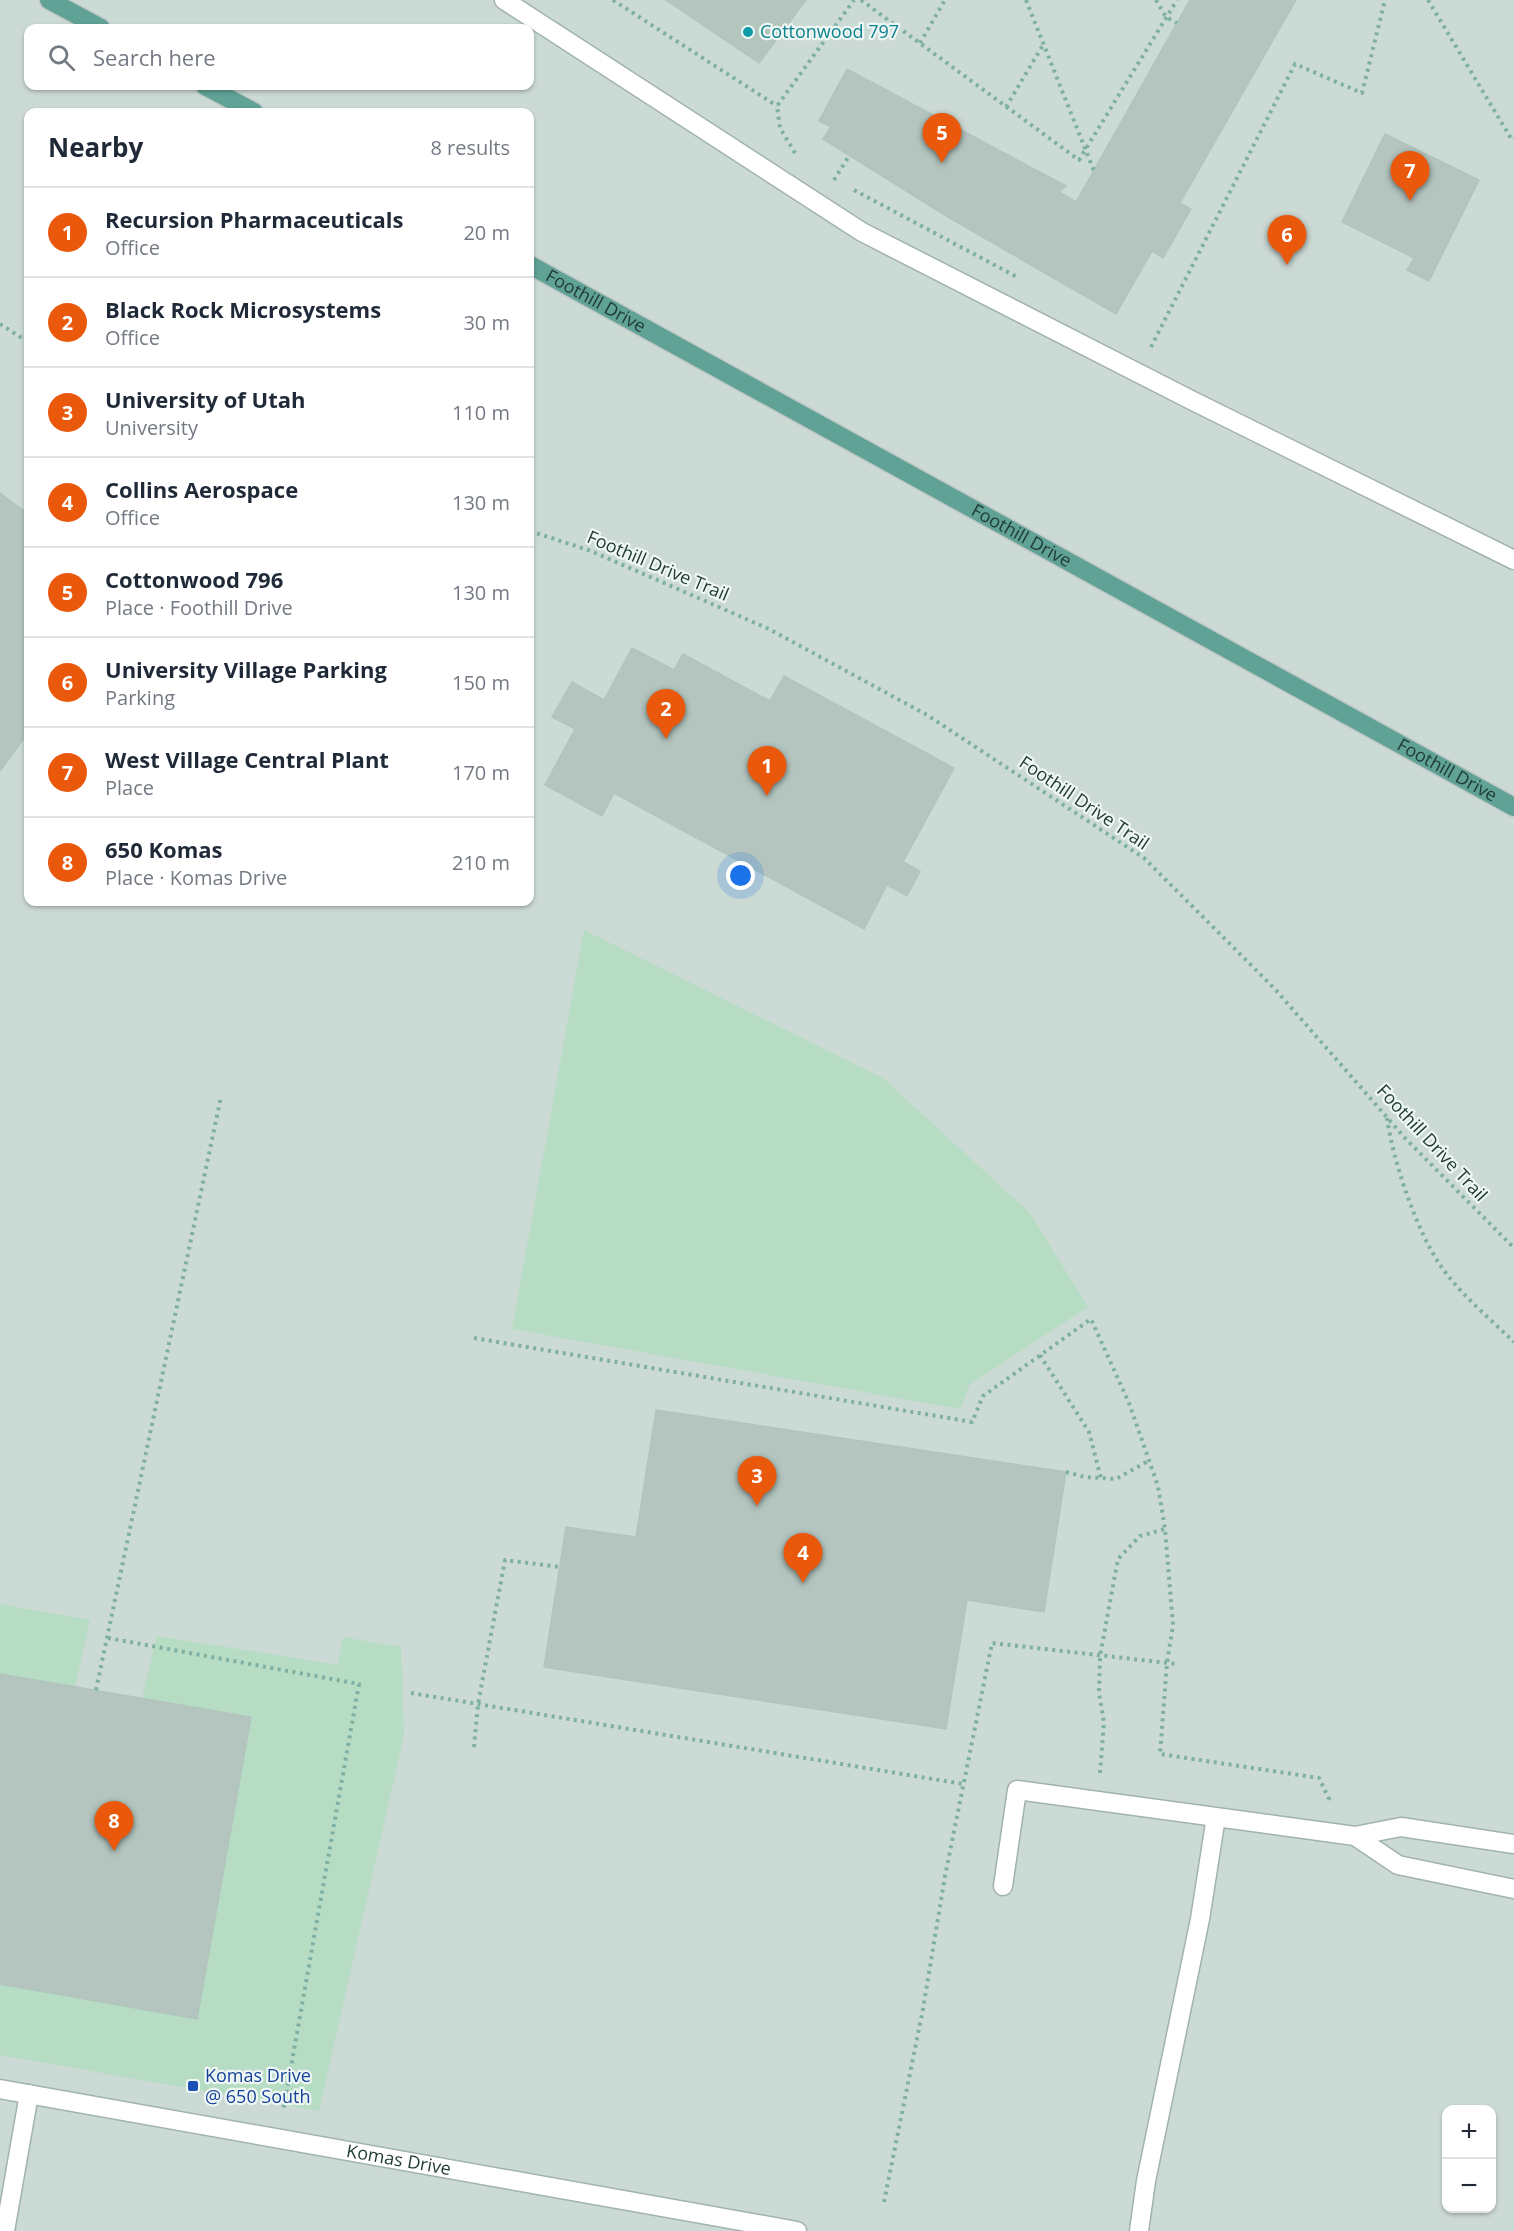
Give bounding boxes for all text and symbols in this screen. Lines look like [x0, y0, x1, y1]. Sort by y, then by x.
place label: Cottonwood 797 [760, 19, 899, 43]
search box [24, 24, 534, 90]
marker: Cottonwood 797 [741, 25, 755, 39]
icon: search [45, 41, 78, 74]
text: Search here [93, 42, 216, 72]
pin: 5 [922, 114, 962, 163]
text: Nearby [48, 129, 143, 165]
text: 8 results [430, 134, 510, 161]
pin: 7 [1390, 152, 1430, 201]
text: Recursion Pharmaceuticals [105, 204, 403, 234]
pin: 6 [1268, 216, 1306, 265]
text: 1 [62, 219, 73, 246]
text: 20 m [463, 219, 510, 246]
text: Office [105, 234, 160, 261]
street label: Foothill Drive [542, 263, 651, 338]
text: Black Rock Microsystems [105, 294, 381, 324]
text: 2 [62, 309, 73, 336]
text: 30 m [463, 309, 510, 336]
text: Office [105, 324, 160, 351]
text: University of Utah [105, 384, 306, 414]
text: 3 [62, 399, 73, 426]
text: 110 m [452, 399, 510, 426]
text: University [105, 414, 198, 441]
text: Collins Aerospace [105, 474, 298, 504]
text: 4 [62, 489, 73, 516]
text: 130 m [452, 489, 510, 516]
street label: Foothill Drive [968, 498, 1076, 572]
text: Office [105, 504, 160, 531]
street label: Foothill Drive Trail [584, 524, 733, 606]
text: Cottonwood 796 [105, 564, 283, 594]
text: 5 [62, 579, 73, 606]
text: 130 m [452, 579, 510, 606]
text: Place · Foothill Drive [105, 594, 293, 621]
text: University Village Parking [105, 654, 387, 684]
text: 6 [62, 669, 73, 696]
text: 150 m [452, 669, 510, 696]
text: Parking [105, 684, 175, 711]
pin: 2 [646, 690, 686, 739]
street label: Foothill Drive [1393, 732, 1502, 807]
text: West Village Central Plant [105, 744, 389, 774]
pin: 1 [748, 746, 786, 796]
street label: Foothill Drive Trail [1015, 750, 1154, 855]
text: 7 [62, 759, 73, 786]
text: 170 m [452, 759, 510, 786]
text: Place [105, 774, 154, 801]
text: 650 Komas [105, 834, 223, 864]
text: 8 [62, 849, 73, 876]
text: 210 m [452, 849, 510, 876]
your location [726, 861, 755, 890]
text: Place · Komas Drive [105, 864, 287, 891]
street label: Foothill Drive Trail [1372, 1079, 1493, 1206]
pin: 3 [738, 1456, 777, 1506]
pin: 4 [784, 1534, 822, 1583]
pin: 8 [94, 1802, 134, 1851]
place label: Komas Drive @ 650 South [205, 2063, 311, 2108]
marker: Komas Drive @ 650 South [186, 2079, 200, 2093]
map controls [1442, 2105, 1496, 2213]
button: + [1442, 2105, 1496, 2159]
street label: Komas Drive [345, 2138, 453, 2180]
button: − [1442, 2159, 1496, 2213]

